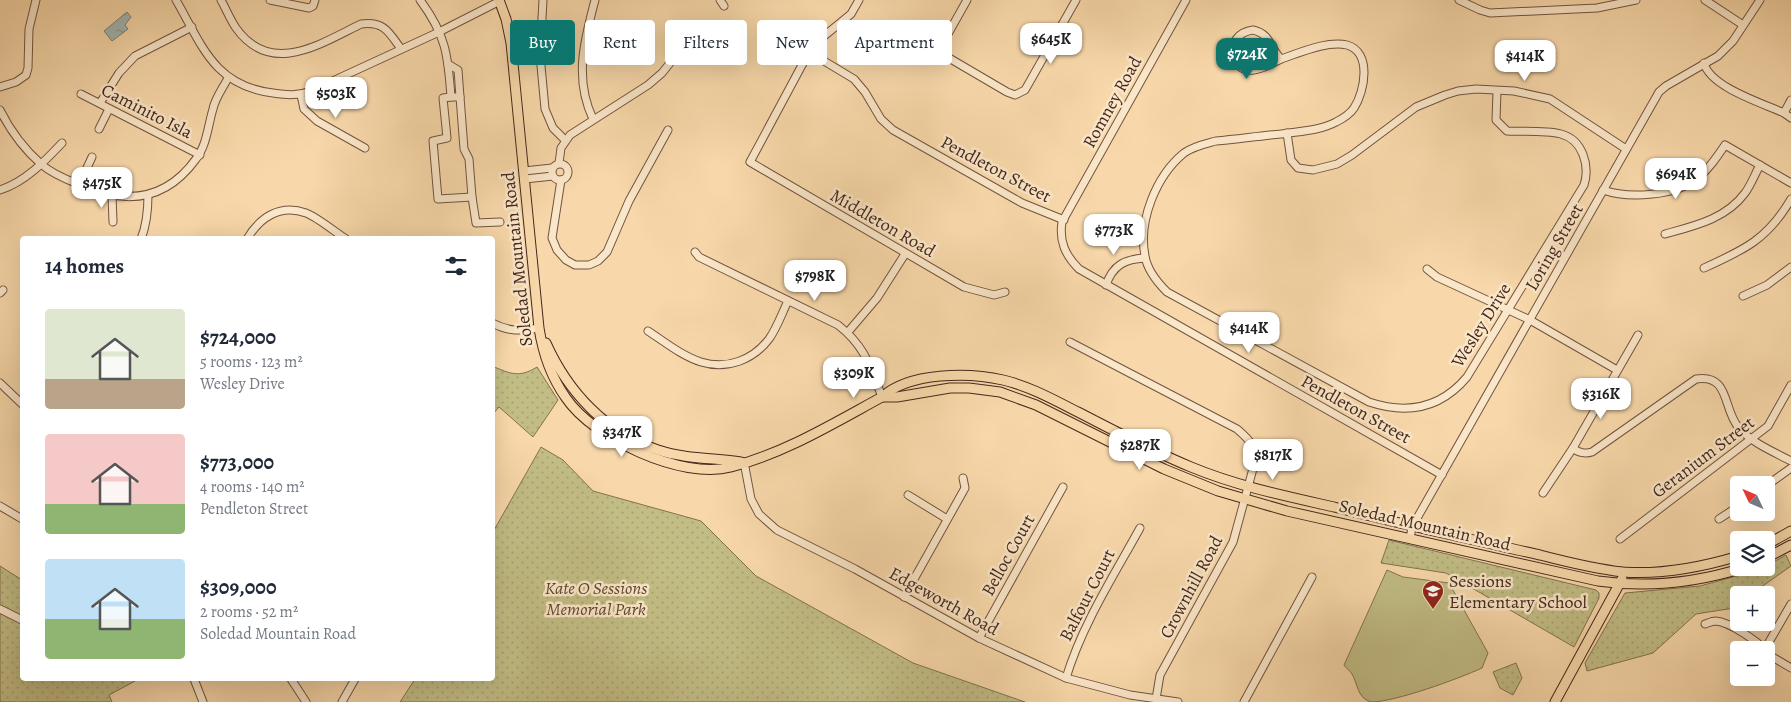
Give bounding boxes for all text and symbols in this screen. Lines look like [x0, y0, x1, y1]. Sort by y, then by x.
chip: Buy [510, 20, 575, 65]
chip: Rent [585, 20, 655, 65]
chip: Filters [665, 20, 747, 65]
chip: New [757, 20, 827, 65]
chip: Apartment [837, 20, 952, 65]
pin: $645K [1016, 22, 1086, 65]
text: $645K [1031, 28, 1071, 50]
pin: $724K [1212, 38, 1282, 80]
pin: $414K [1490, 39, 1560, 82]
text: $724K [1227, 43, 1267, 65]
text: $414K [1506, 45, 1544, 67]
street label: Romney Road [1077, 52, 1147, 152]
pin: $503K [301, 76, 371, 119]
street label: Caminito Isla [97, 78, 197, 145]
text: $503K [316, 82, 356, 104]
street label: Pendleton Street [937, 130, 1055, 208]
pin: $694K [1641, 158, 1711, 200]
text: $694K [1656, 163, 1696, 185]
pin: $475K [67, 166, 137, 209]
street label: Soledad Mountain Road [496, 170, 538, 348]
text: $475K [82, 172, 122, 194]
street label: Middleton Road [826, 183, 940, 263]
street label: Loring Street [1519, 199, 1589, 295]
pin: $773K [1079, 214, 1149, 256]
text: $773K [1095, 219, 1133, 241]
text: 14 homes [45, 252, 124, 280]
icon: filters [442, 252, 470, 280]
pin: $798K [780, 260, 850, 302]
text: $798K [795, 265, 835, 287]
street label: Wesley Drive [1445, 278, 1516, 373]
pin: $414K [1214, 312, 1284, 354]
text: $414K [1230, 317, 1268, 339]
text: $724,000 [200, 323, 276, 351]
icon: home [85, 329, 145, 389]
text: 5 rooms · 123 m² [200, 351, 303, 373]
pin: $309K [819, 356, 889, 399]
text: $309K [834, 362, 874, 384]
street label: Pendleton Street [1297, 369, 1415, 449]
text: Wesley Drive [200, 373, 285, 395]
pin: $316K [1566, 378, 1636, 420]
text: $316K [1582, 383, 1620, 405]
street label: Geranium Street [1647, 411, 1759, 503]
pin: $347K [587, 416, 657, 458]
text: $347K [602, 421, 642, 443]
pin: $287K [1105, 428, 1175, 471]
text: $287K [1120, 434, 1160, 456]
pin: $817K [1238, 438, 1308, 481]
text: $817K [1254, 444, 1292, 466]
text: $773,000 [200, 448, 274, 476]
icon: home [85, 454, 145, 514]
text: 4 rooms · 140 m² [200, 476, 305, 498]
north arrow [1730, 476, 1775, 521]
map controls [1730, 476, 1775, 686]
street label: Soledad Mountain Road [1337, 494, 1514, 557]
text: Pendleton Street [200, 498, 308, 520]
street label: Belloc Court [976, 510, 1040, 600]
street label: Crownhill Road [1154, 531, 1228, 643]
button: layers [1730, 531, 1775, 576]
street label: Balfour Court [1053, 545, 1121, 645]
street label: Edgeworth Road [885, 561, 1003, 641]
place label: Sessions Elementary School [1449, 569, 1587, 614]
text: $309,000 [200, 573, 276, 601]
park label: Kate O Sessions Memorial Park [545, 576, 647, 621]
icon: home [85, 579, 145, 639]
school or university icon: Sessions Elementary School [1421, 579, 1445, 610]
button: + [1730, 586, 1775, 631]
text: 2 rooms · 52 m² [200, 601, 298, 623]
text: Soledad Mountain Road [200, 623, 356, 645]
button: − [1730, 641, 1775, 686]

